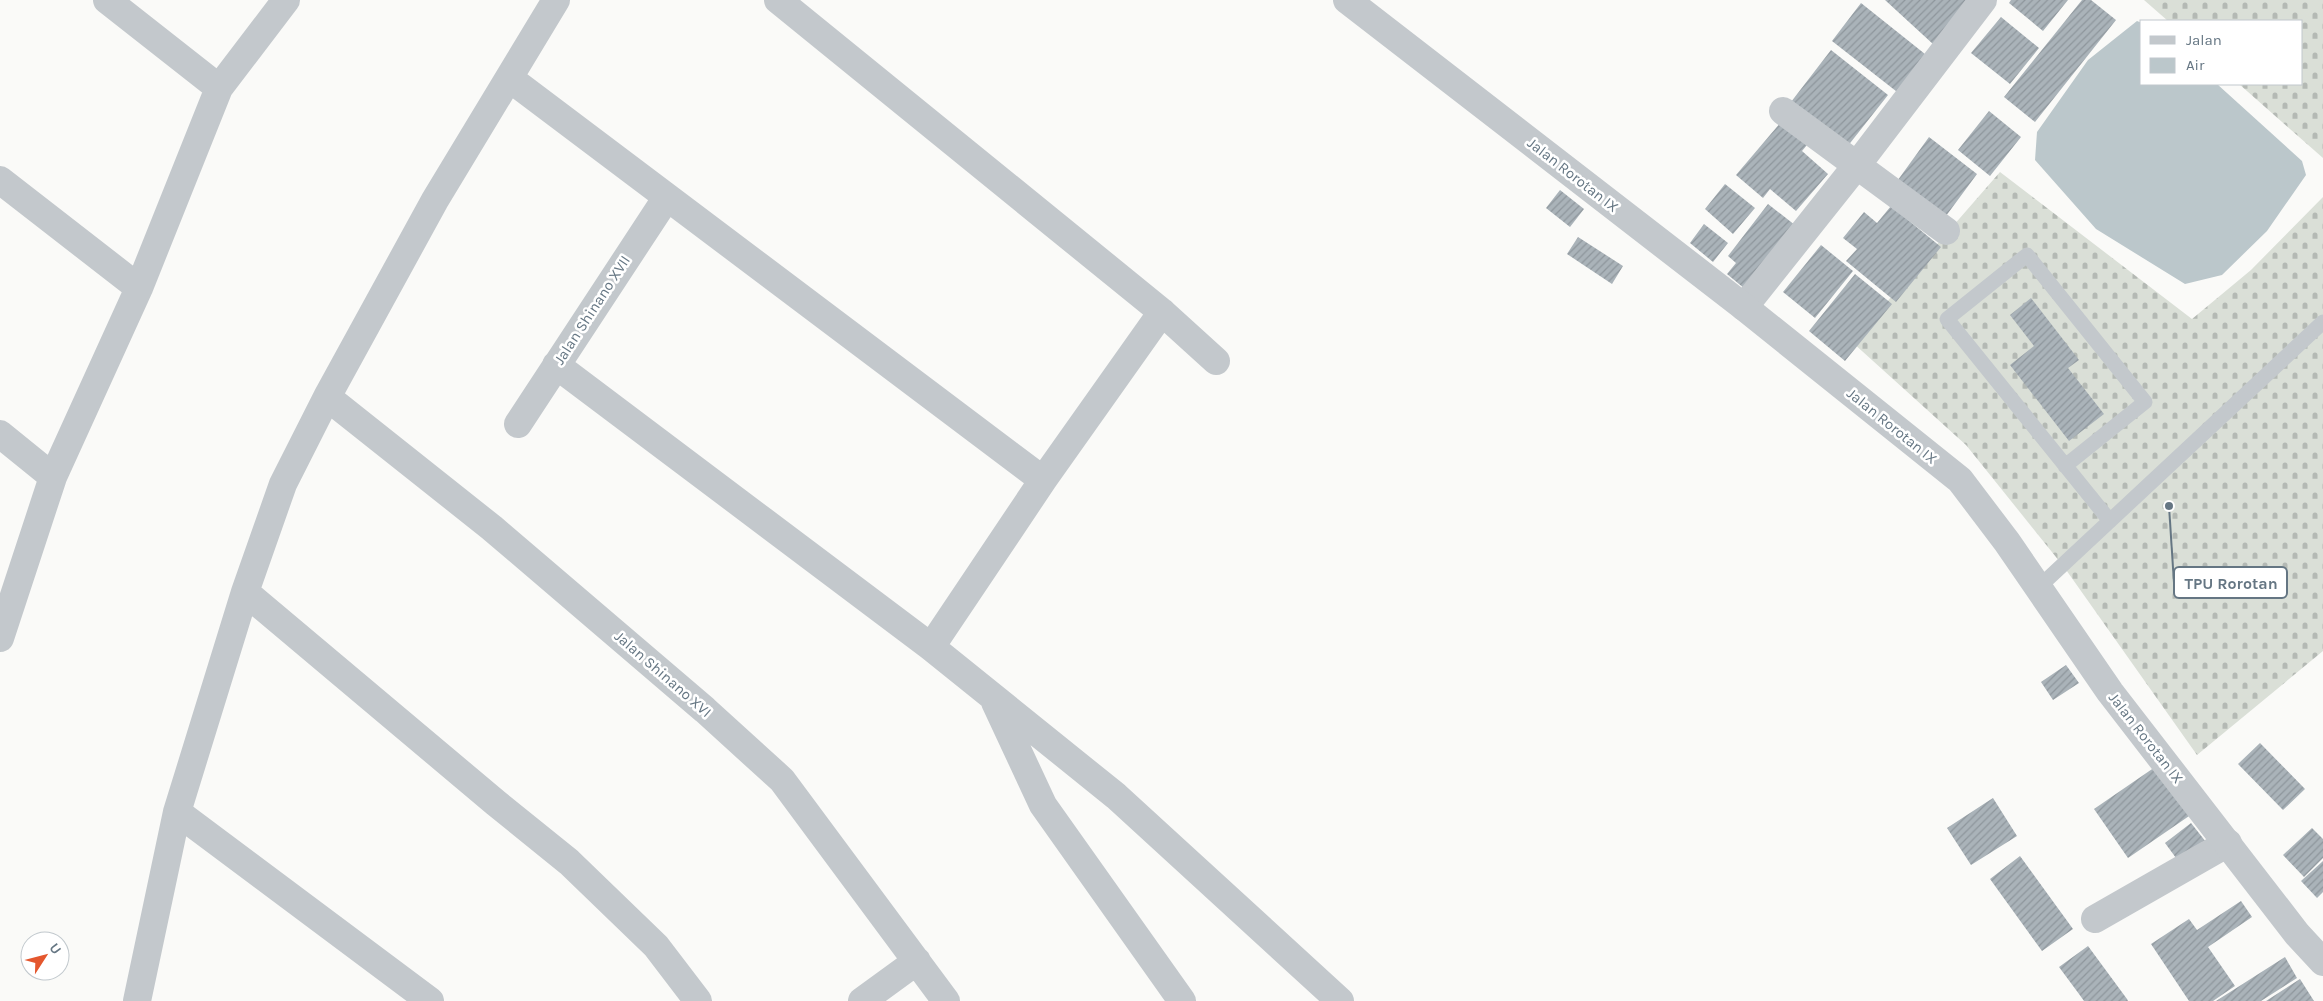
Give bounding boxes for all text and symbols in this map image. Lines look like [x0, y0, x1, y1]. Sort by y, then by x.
legend [2140, 20, 2303, 85]
text: Jalan [2186, 31, 2222, 49]
text: Air [2186, 56, 2205, 74]
street label: Jalan Rorotan IX [1524, 134, 1622, 216]
street label: Jalan Shinano XVII [550, 252, 634, 368]
street label: Jalan Rorotan IX [1843, 384, 1941, 468]
callout: TPU Rorotan [2174, 567, 2287, 598]
text: TPU Rorotan [2184, 574, 2278, 593]
street label: Jalan Shinano XVI [611, 627, 715, 721]
street label: Jalan Rorotan IX [2105, 689, 2187, 787]
north arrow [20, 931, 70, 981]
text: U [45, 940, 65, 958]

